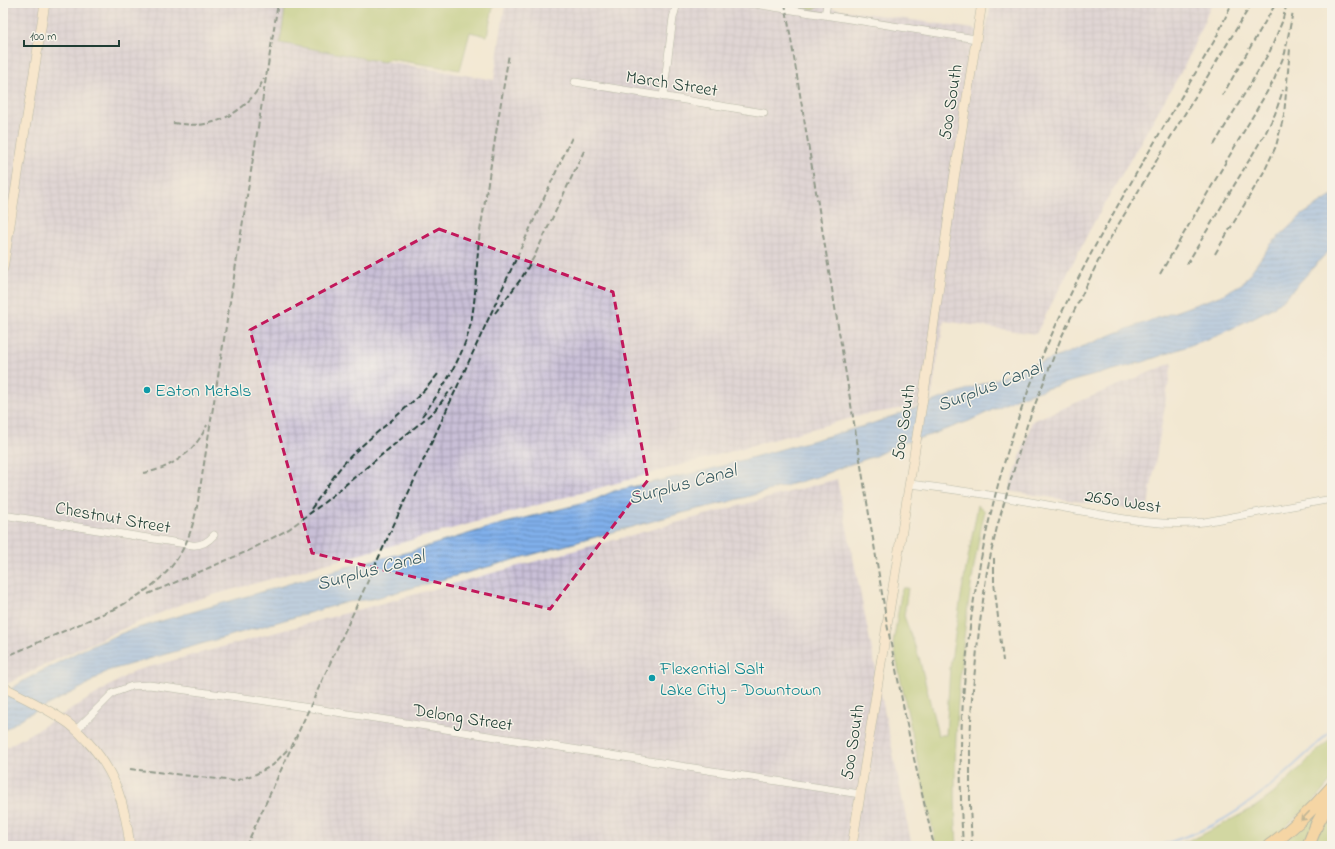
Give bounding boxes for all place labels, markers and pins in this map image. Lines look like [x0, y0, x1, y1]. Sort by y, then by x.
place label: Eaton Metals [155, 379, 251, 405]
marker: Eaton Metals [142, 385, 152, 395]
place label: Flexential Salt Lake City - Downtown [659, 657, 821, 704]
marker: Flexential Salt Lake City - Downtown [647, 673, 657, 683]

